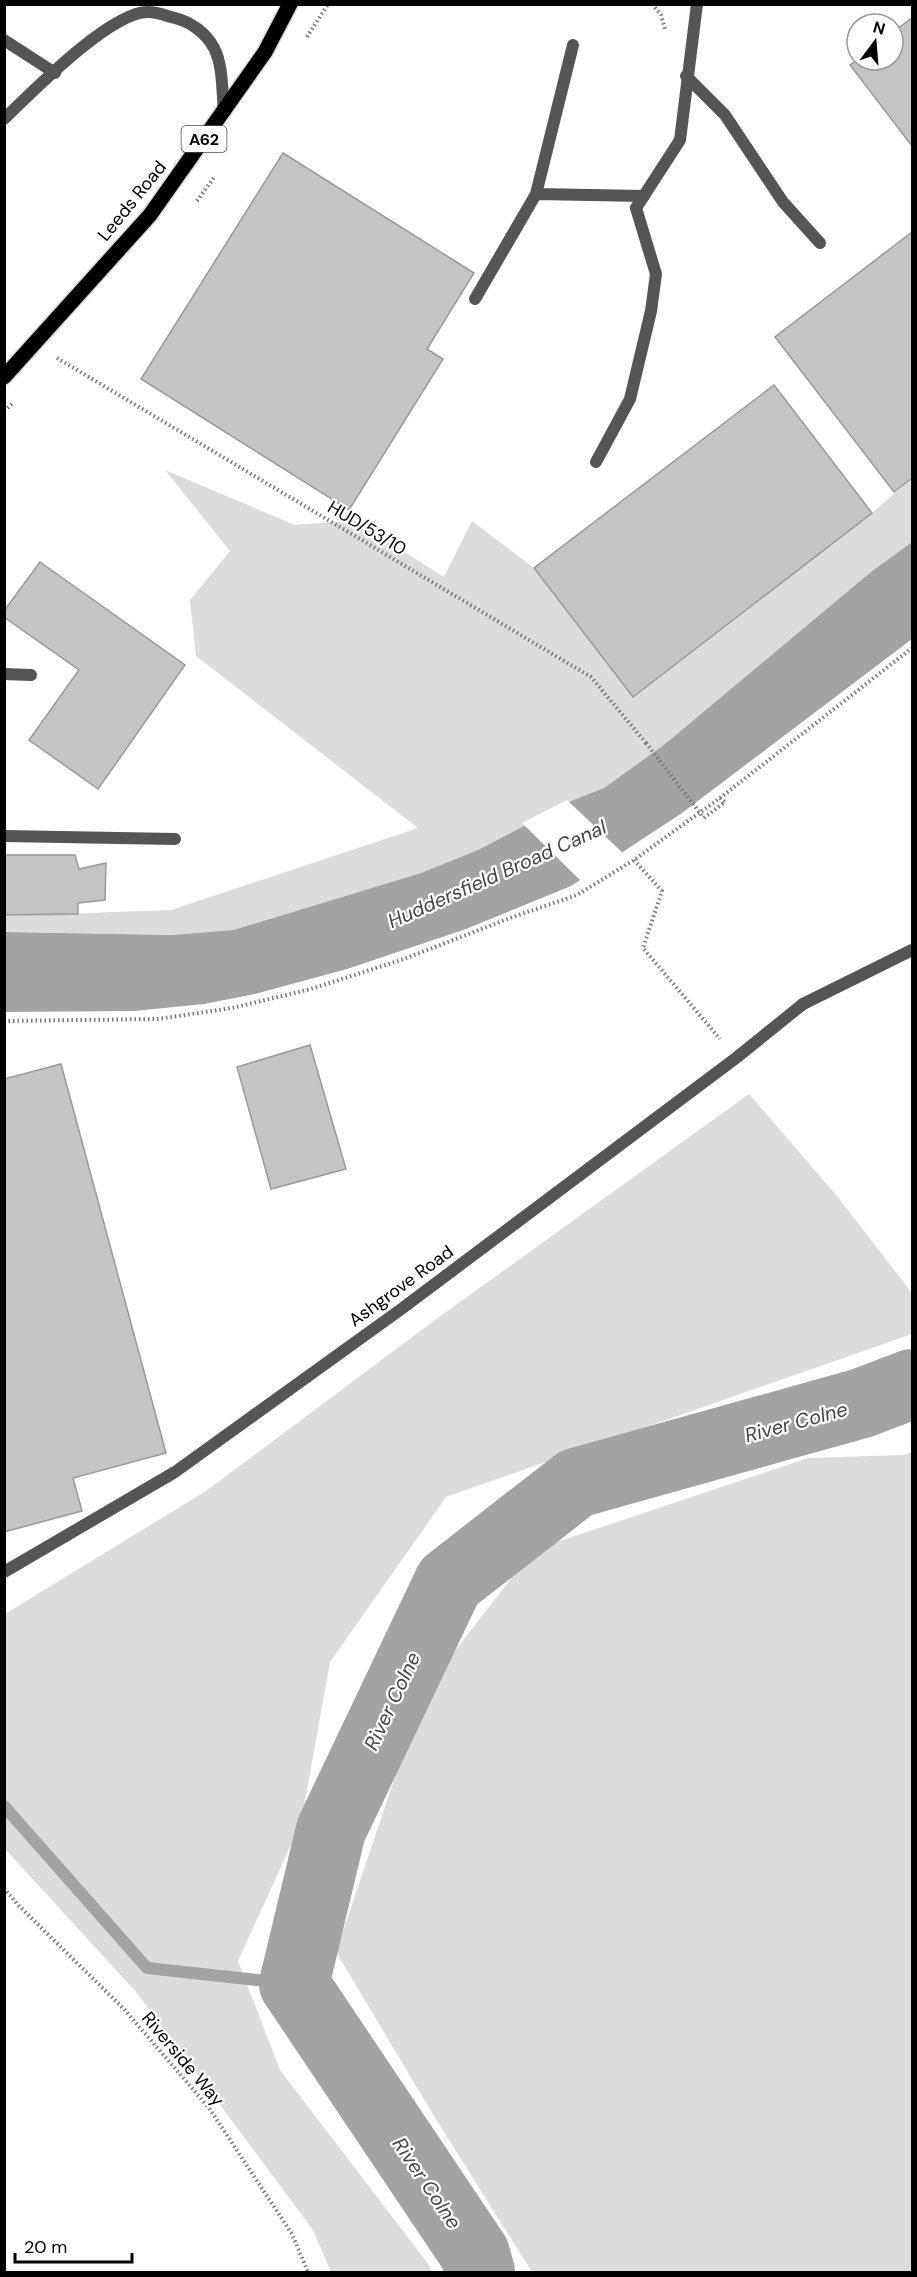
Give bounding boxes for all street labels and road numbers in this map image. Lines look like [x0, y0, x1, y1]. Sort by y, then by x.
road number: A62 [182, 126, 226, 152]
street label: Leeds Road [92, 156, 172, 246]
street label: HUD/53/10 [323, 495, 411, 561]
street label: Ashgrove Road [344, 1240, 458, 1332]
street label: Riverside Way [136, 2007, 230, 2111]

